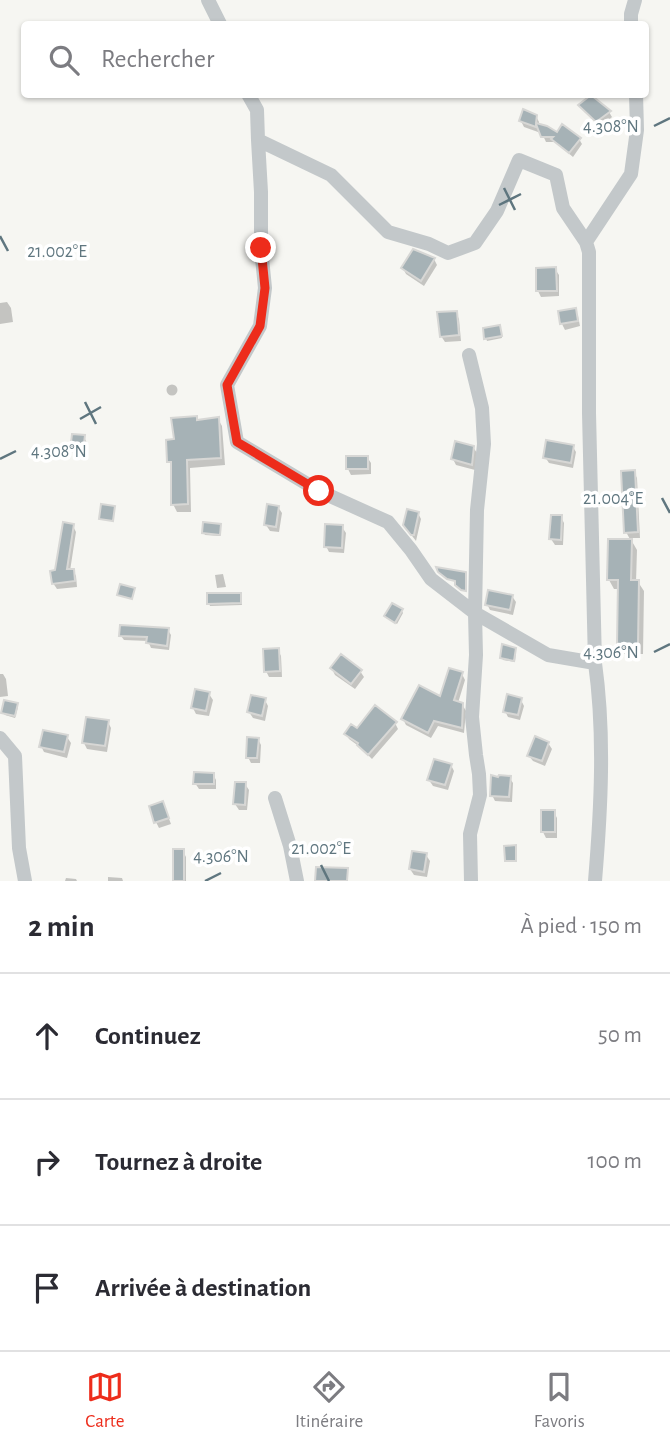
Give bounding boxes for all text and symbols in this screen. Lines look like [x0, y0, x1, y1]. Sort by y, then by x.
search box [21, 21, 649, 98]
icon: search [45, 41, 83, 79]
text: Rechercher [101, 46, 214, 72]
text: 4.308°N [583, 118, 639, 136]
route end [245, 232, 276, 263]
text: 21.002°E [27, 243, 87, 261]
text: 4.308°N [31, 443, 87, 461]
route start [303, 475, 334, 506]
text: 21.004°E [583, 490, 643, 508]
text: 4.306°N [583, 644, 639, 662]
text: 21.002°E [291, 840, 351, 858]
text: 4.306°N [193, 848, 249, 866]
text: 2 min [28, 912, 95, 942]
text: À pied · 150 m [520, 915, 642, 938]
icon: ahead [28, 1017, 66, 1055]
text: Continuez [95, 1023, 201, 1049]
text: 50 m [598, 1024, 642, 1047]
icon: right [28, 1143, 66, 1181]
text: Tournez à droite [95, 1149, 262, 1175]
text: 100 m [588, 1150, 642, 1173]
icon: arrive [28, 1269, 66, 1307]
text: Arrivée à destination [95, 1275, 311, 1301]
tab: Carte [85, 1368, 124, 1433]
tab: Itinéraire [295, 1368, 363, 1433]
tab: Favoris [534, 1368, 585, 1433]

